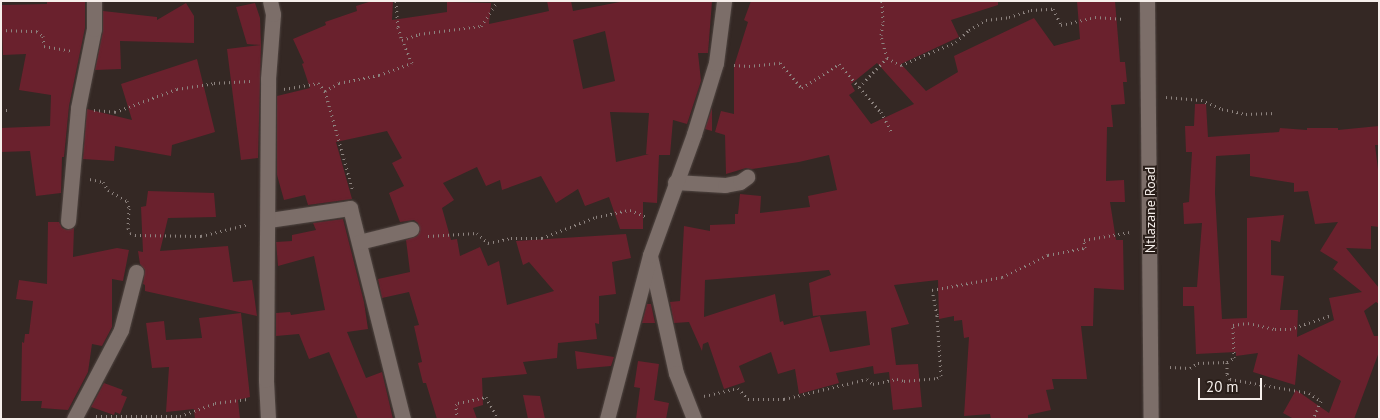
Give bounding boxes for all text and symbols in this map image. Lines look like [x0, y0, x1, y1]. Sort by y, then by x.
street label: Ntlazane Road [1142, 167, 1158, 253]
scale bar [1200, 368, 1264, 400]
text: 20 m [1206, 377, 1239, 396]

